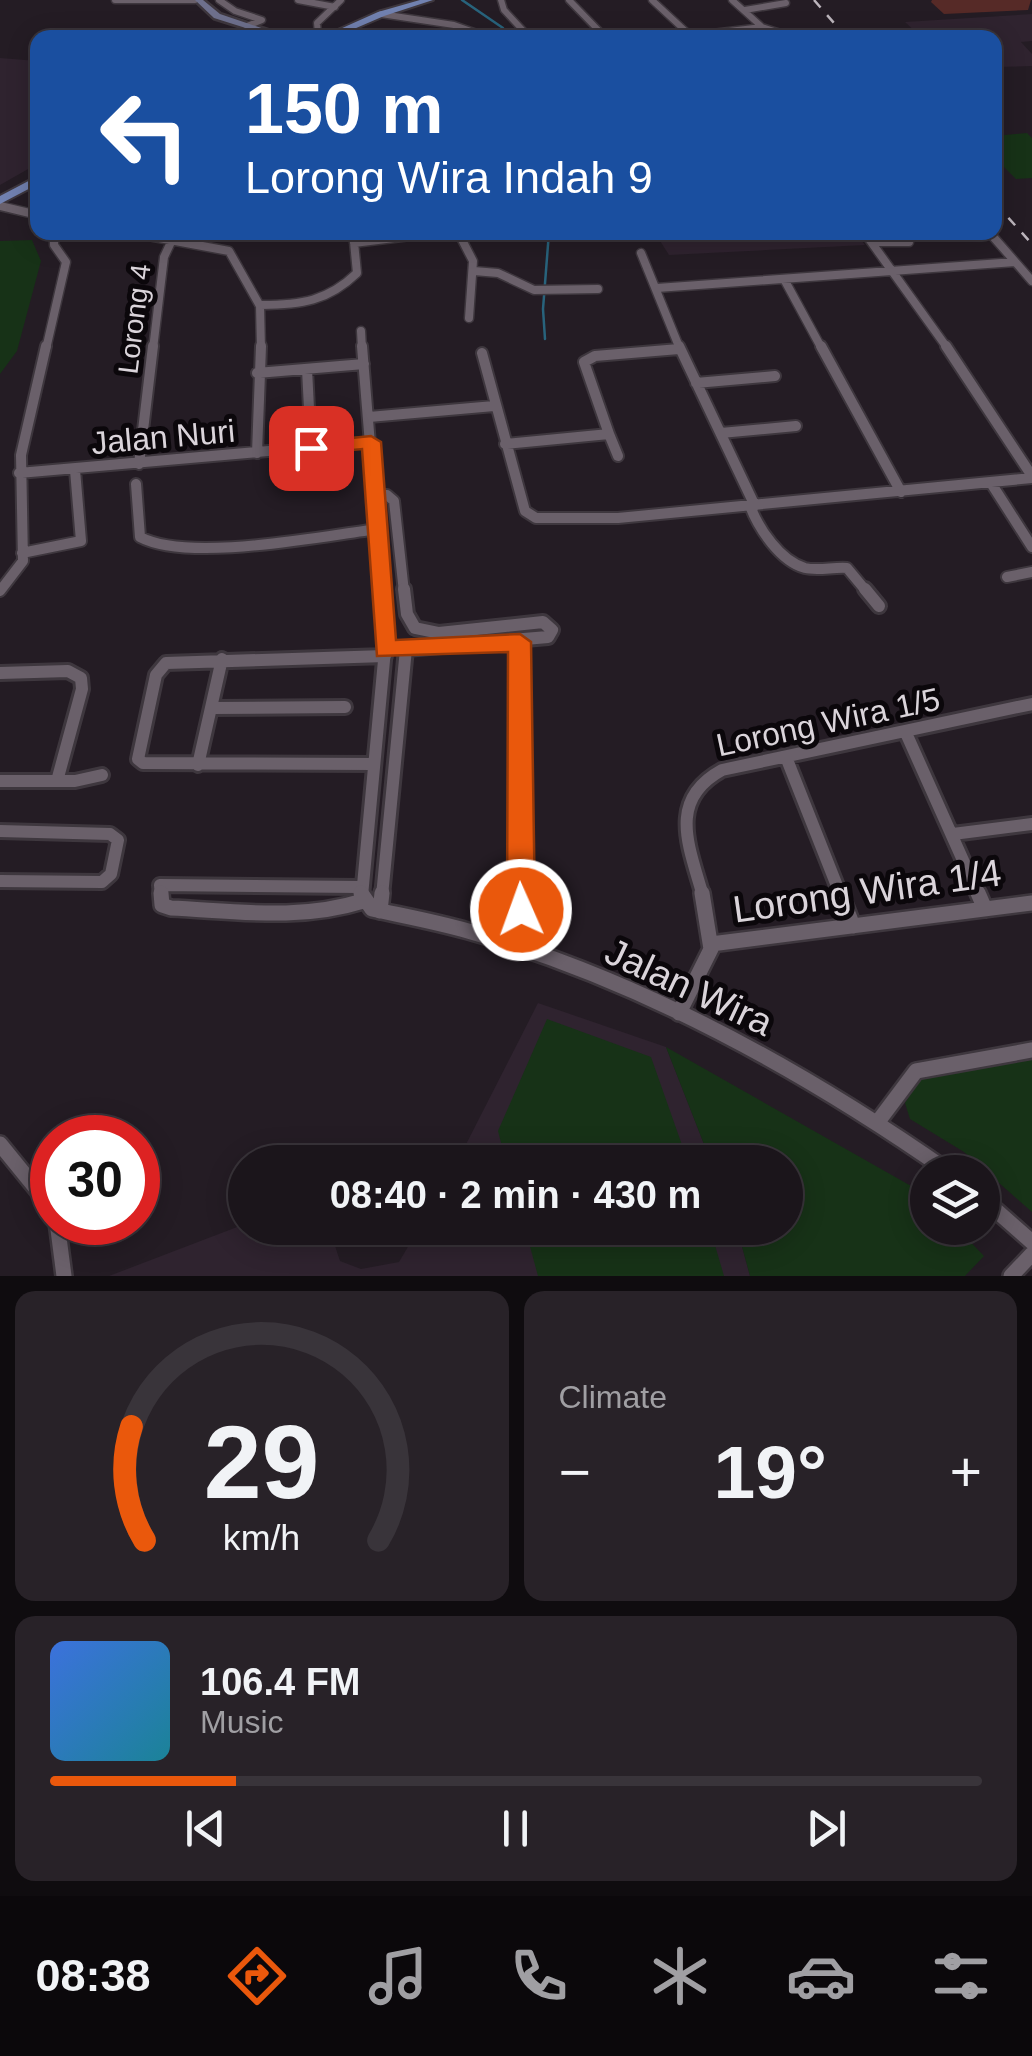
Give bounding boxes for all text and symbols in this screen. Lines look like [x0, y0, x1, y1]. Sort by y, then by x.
icon: left [80, 70, 210, 200]
text: 150 m [245, 70, 443, 148]
text: Lorong Wira Indah 9 [245, 152, 653, 203]
street label: Lorong 4 [112, 262, 157, 376]
pin [269, 406, 354, 491]
street label: Jalan Nuri [90, 413, 236, 461]
icon: arrive [284, 421, 339, 476]
street label: Lorong Wira 1/5 [713, 681, 943, 763]
street label: Lorong Wira 1/4 [730, 851, 1004, 931]
position arrow [469, 858, 573, 962]
street label: Jalan Wira [599, 930, 780, 1044]
speed limit sign: 30 [30, 1115, 160, 1245]
map controls [910, 1155, 1000, 1245]
button: layers [910, 1155, 1000, 1245]
text: 08:40 · 2 min · 430 m [330, 1174, 701, 1216]
text: Climate [559, 1379, 667, 1415]
text: 29 [204, 1404, 320, 1520]
text: 19° [714, 1430, 827, 1514]
text: − [559, 1441, 591, 1503]
text: + [950, 1441, 982, 1503]
text: km/h [223, 1518, 300, 1558]
text: 106.4 FM [200, 1661, 361, 1703]
text: Music [200, 1704, 284, 1740]
icon: previous [178, 1801, 233, 1856]
icon: pause [488, 1801, 543, 1856]
icon: next [799, 1801, 854, 1856]
icon: directions [222, 1941, 292, 2011]
icon: music [363, 1941, 433, 2011]
icon: phone [504, 1941, 574, 2011]
icon: climate [645, 1941, 715, 2011]
icon: car [786, 1941, 856, 2011]
icon: filters [926, 1941, 996, 2011]
text: 08:38 [35, 1950, 151, 2001]

